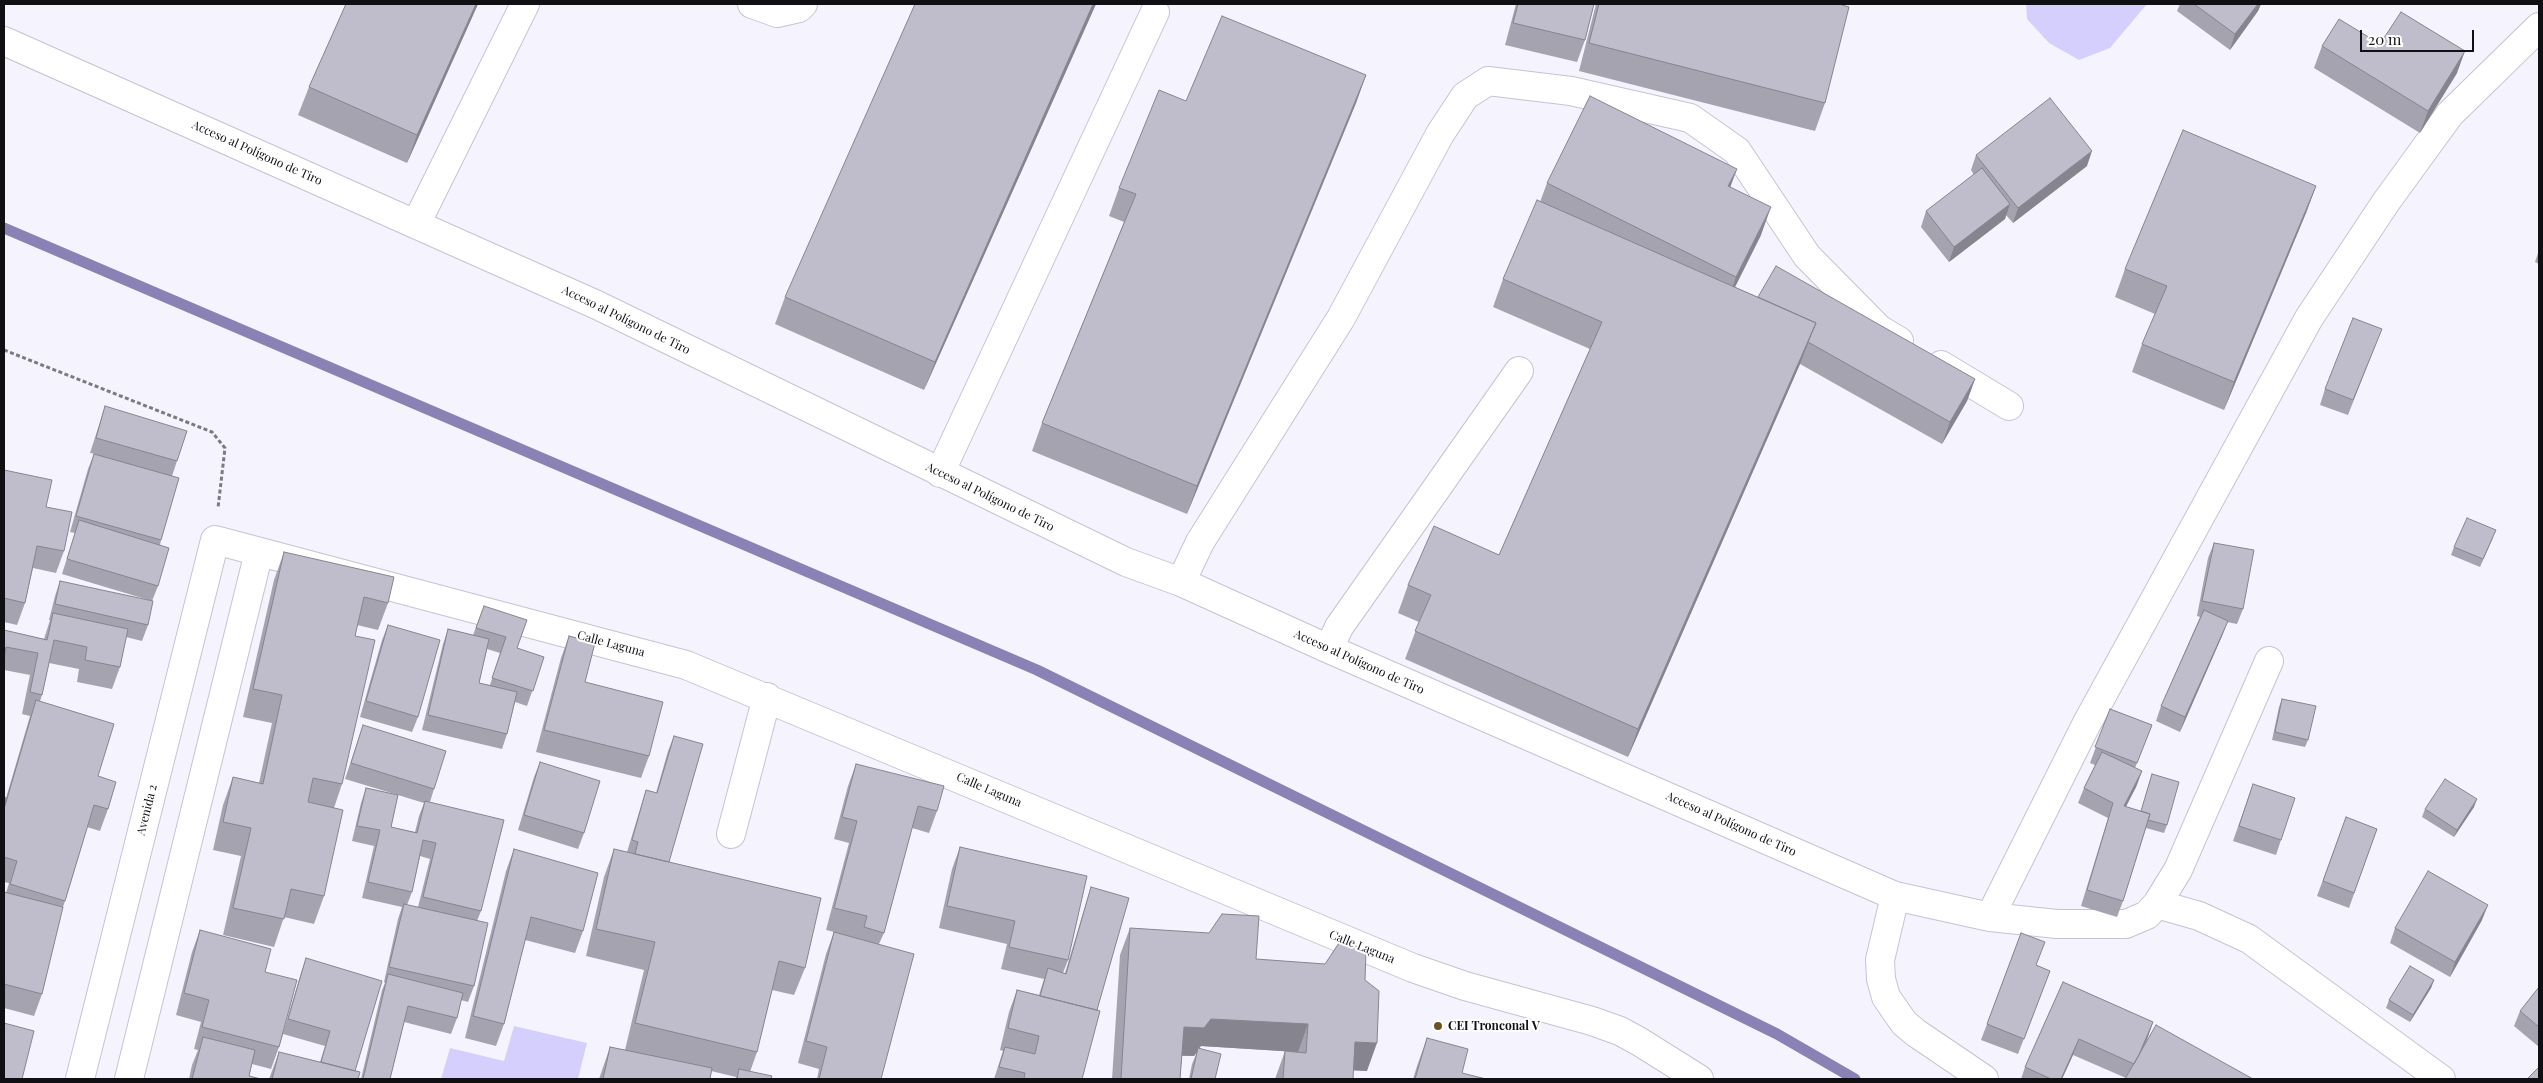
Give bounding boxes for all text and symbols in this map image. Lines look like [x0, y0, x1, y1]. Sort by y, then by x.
scale bar [2363, 20, 2477, 52]
text: 20 m [2368, 29, 2401, 49]
street label: Acceso al Polígono de Tiro [190, 118, 324, 188]
street label: Acceso al Polígono de Tiro [559, 283, 693, 357]
street label: Acceso al Polígono de Tiro [923, 460, 1057, 534]
street label: Acceso al Polígono de Tiro [1292, 627, 1426, 697]
street label: Calle Laguna [576, 628, 646, 660]
street label: Calle Laguna [954, 770, 1024, 810]
street label: Avenida 2 [134, 783, 160, 837]
street label: Acceso al Polígono de Tiro [1664, 789, 1798, 859]
street label: Calle Laguna [1327, 927, 1397, 967]
place label: CEI Tronconal V [1448, 1019, 1540, 1033]
marker: CEI Tronconal V [1432, 1020, 1444, 1032]

